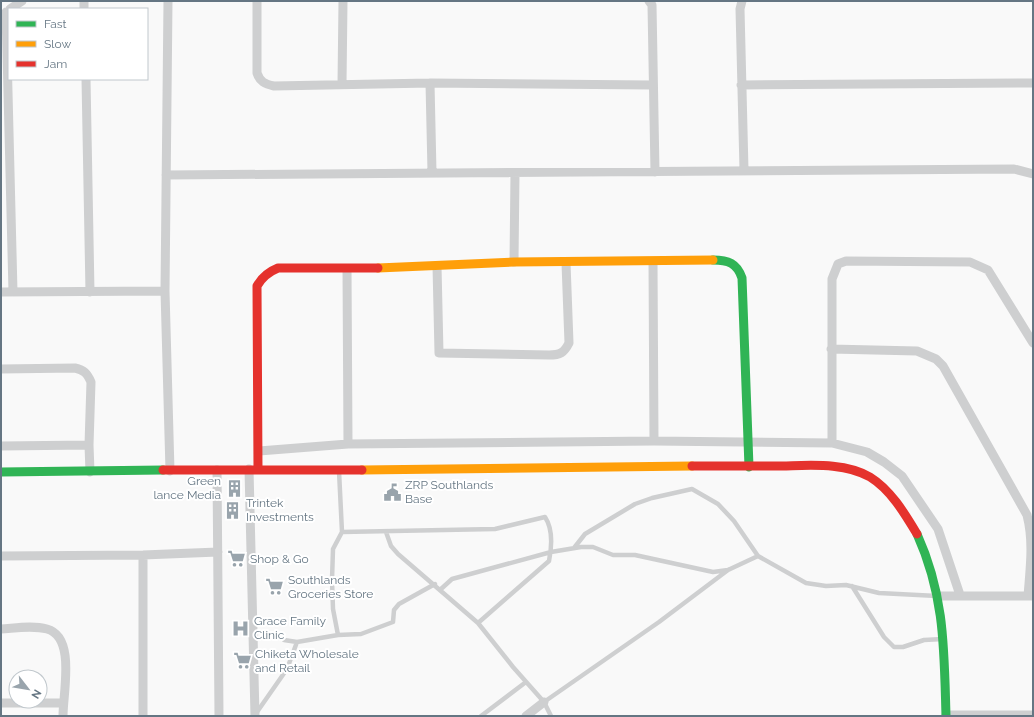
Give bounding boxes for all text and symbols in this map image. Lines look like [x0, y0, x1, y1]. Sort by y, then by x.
legend [8, 8, 148, 80]
text: Fast [44, 17, 67, 31]
text: Slow [44, 37, 71, 51]
text: Jam [44, 57, 67, 71]
place label: Green lance Media [153, 474, 221, 502]
building icon: Green lance Media [224, 478, 244, 498]
place label: ZRP Southlands Base [405, 478, 493, 506]
public building icon: ZRP Southlands Base [382, 482, 402, 502]
place label: Trintek Investments [246, 496, 314, 524]
building icon: Trintek Investments [223, 500, 243, 520]
supermarket icon: Shop & Go [227, 549, 247, 569]
place label: Shop & Go [250, 552, 309, 566]
place label: Southlands Groceries Store [288, 573, 373, 601]
supermarket icon: Southlands Groceries Store [265, 577, 285, 597]
place label: Grace Family Clinic [254, 614, 326, 642]
hospital icon: Grace Family Clinic [231, 618, 251, 638]
place label: Chiketa Wholesale and Retail [255, 647, 359, 675]
supermarket icon: Chiketa Wholesale and Retail [232, 651, 252, 671]
north arrow [8, 669, 48, 709]
text: N [28, 687, 44, 701]

